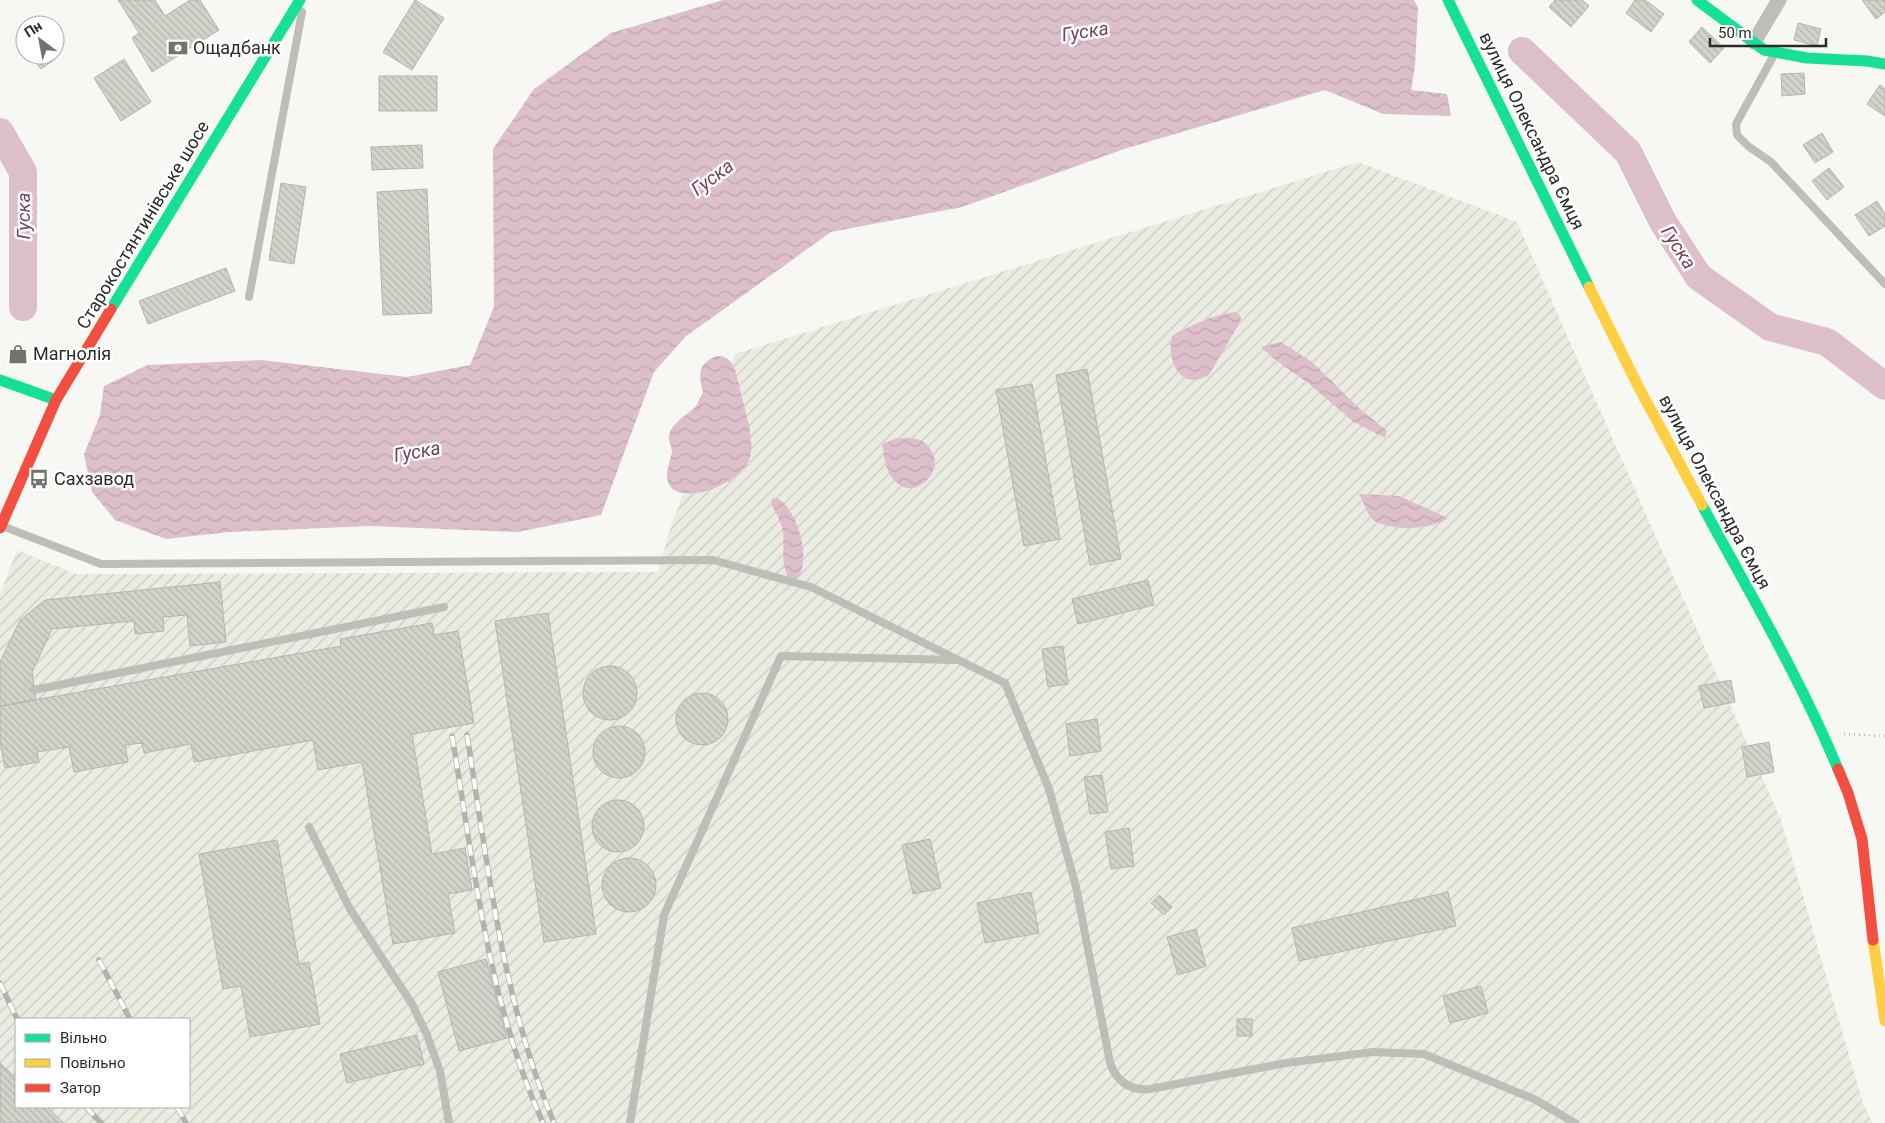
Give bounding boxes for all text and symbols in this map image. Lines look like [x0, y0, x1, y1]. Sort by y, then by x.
north arrow [15, 15, 65, 65]
scale bar [1710, 15, 1826, 47]
water label: Гуска [1060, 16, 1110, 47]
text: Пн [21, 17, 45, 40]
text: 50 m [1718, 24, 1752, 42]
street label: вулиця Олександра Ємця [1475, 29, 1589, 233]
bank icon: Ощадбанк [167, 37, 189, 59]
place label: Ощадбанк [193, 37, 281, 58]
street label: Старокостянтинівське шосе [72, 117, 213, 333]
water label: Гуска [687, 154, 738, 201]
water label: Гуска [12, 192, 35, 240]
water label: Гуска [1656, 221, 1701, 273]
shop icon: Магнолія [7, 343, 29, 365]
place label: Магнолія [33, 343, 111, 364]
street label: вулиця Олександра Ємця [1655, 391, 1776, 593]
water label: Гуска [392, 436, 442, 467]
bus stop icon: Сахзавод [28, 468, 50, 490]
place label: Сахзавод [54, 468, 134, 489]
legend [15, 1018, 190, 1108]
text: Вільно [60, 1029, 107, 1047]
text: Повільно [60, 1054, 126, 1072]
text: Затор [60, 1079, 101, 1097]

